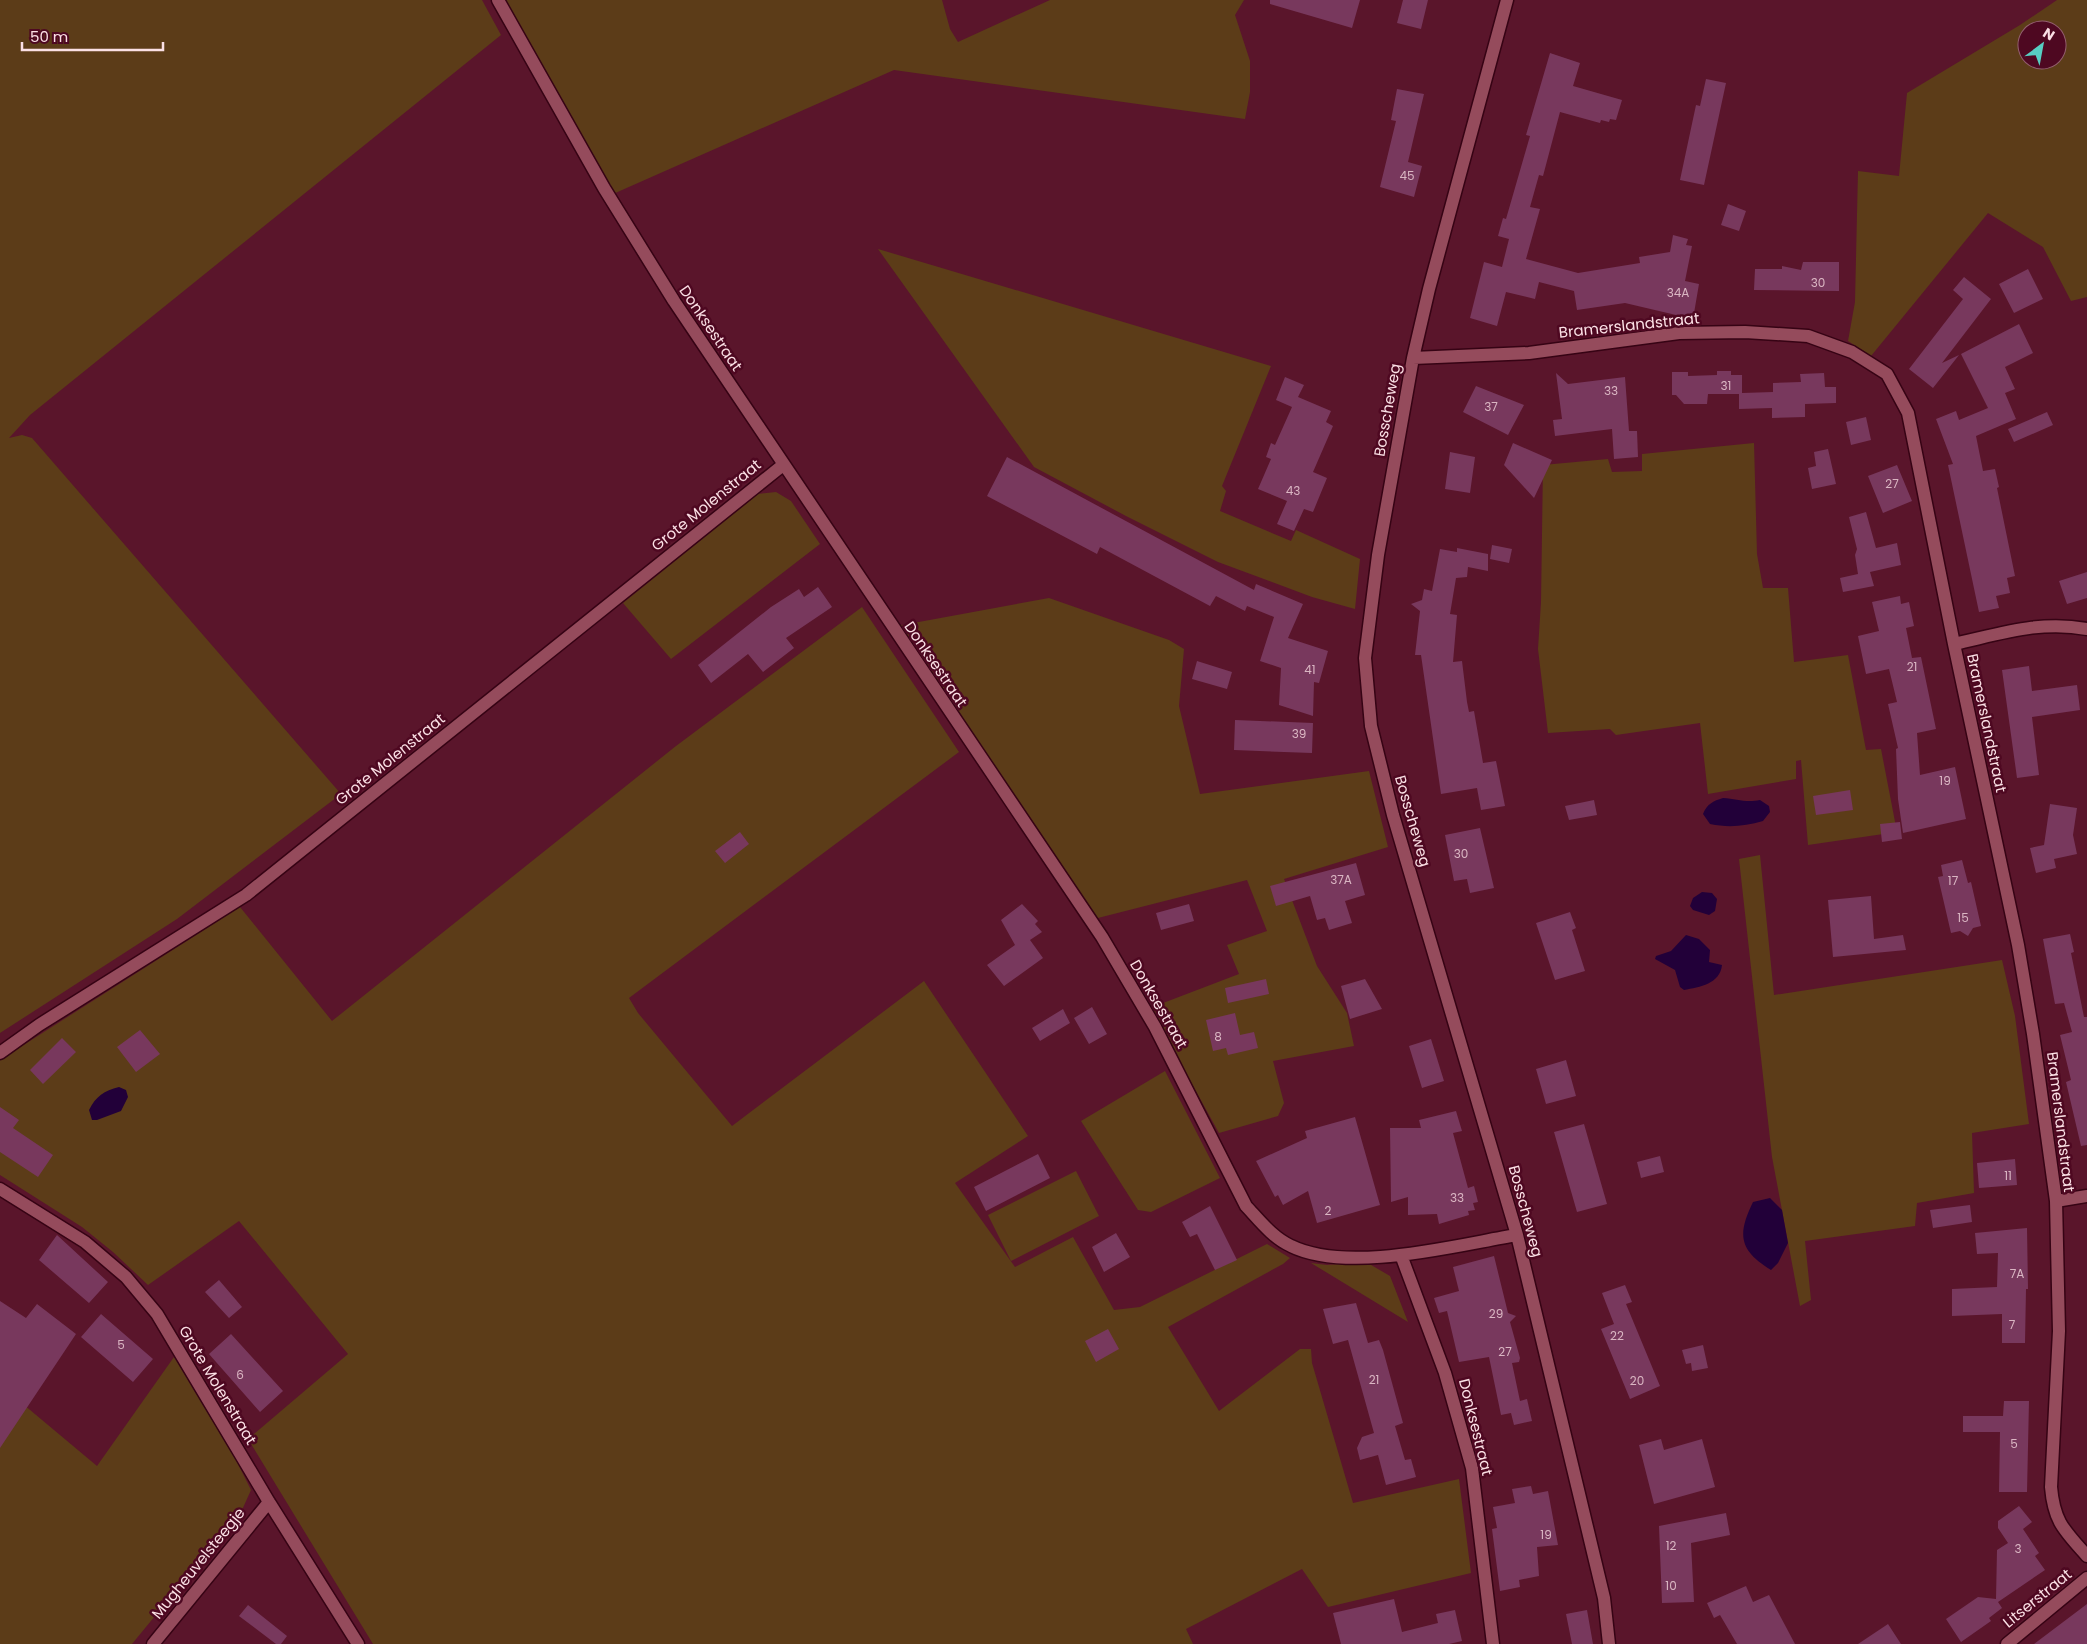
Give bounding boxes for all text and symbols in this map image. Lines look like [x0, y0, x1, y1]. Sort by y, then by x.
scale bar [22, 20, 164, 52]
north arrow [2017, 20, 2067, 70]
text: N [2039, 23, 2059, 45]
text: 50 m [30, 26, 68, 47]
house number: 45 [1399, 167, 1415, 184]
house number: 30 [1811, 274, 1825, 291]
street label: Donksestraat [675, 281, 747, 375]
house number: 34A [1667, 284, 1689, 301]
street label: Bramerslandstraat [1558, 307, 1700, 343]
street label: Bosscheweg [1368, 362, 1406, 458]
house number: 31 [1721, 377, 1731, 394]
house number: 33 [1604, 382, 1618, 399]
house number: 37 [1484, 398, 1498, 415]
street label: Grote Molenstraat [647, 454, 765, 556]
house number: 27 [1885, 475, 1899, 492]
house number: 43 [1286, 482, 1300, 499]
street label: Donksestraat [900, 617, 972, 711]
street label: Bramerslandstraat [1962, 652, 2012, 794]
house number: 21 [1907, 658, 1917, 675]
house number: 41 [1304, 661, 1316, 678]
street label: Grote Molenstraat [331, 708, 449, 810]
house number: 39 [1292, 725, 1306, 742]
house number: 19 [1939, 772, 1951, 789]
street label: Bosscheweg [1390, 773, 1436, 869]
house number: 30 [1454, 845, 1468, 862]
house number: 37A [1330, 871, 1352, 888]
house number: 17 [1948, 872, 1959, 889]
house number: 15 [1957, 909, 1969, 926]
street label: Donksestraat [1125, 956, 1193, 1052]
house number: 8 [1214, 1028, 1222, 1045]
street label: Bramerslandstraat [2042, 1051, 2080, 1193]
street label: Bosscheweg [1504, 1163, 1548, 1259]
house number: 11 [2004, 1167, 2012, 1184]
house number: 33 [1450, 1189, 1464, 1206]
house number: 2 [1325, 1202, 1332, 1219]
house number: 7A [2010, 1265, 2024, 1282]
house number: 29 [1489, 1305, 1503, 1322]
house number: 7 [2009, 1316, 2016, 1333]
street label: Grote Molenstraat [174, 1322, 262, 1448]
house number: 22 [1610, 1327, 1624, 1344]
house number: 5 [117, 1336, 125, 1353]
house number: 27 [1498, 1343, 1512, 1360]
house number: 6 [236, 1366, 244, 1383]
house number: 21 [1369, 1371, 1379, 1388]
house number: 20 [1630, 1372, 1644, 1389]
street label: Donksestraat [1454, 1376, 1498, 1478]
house number: 5 [2010, 1435, 2018, 1452]
street label: Mugheuvelsteegje [147, 1503, 249, 1623]
house number: 19 [1540, 1526, 1552, 1543]
house number: 12 [1666, 1537, 1676, 1554]
house number: 3 [2014, 1540, 2022, 1557]
street label: Litserstraat [1998, 1564, 2076, 1632]
house number: 10 [1665, 1577, 1677, 1594]

